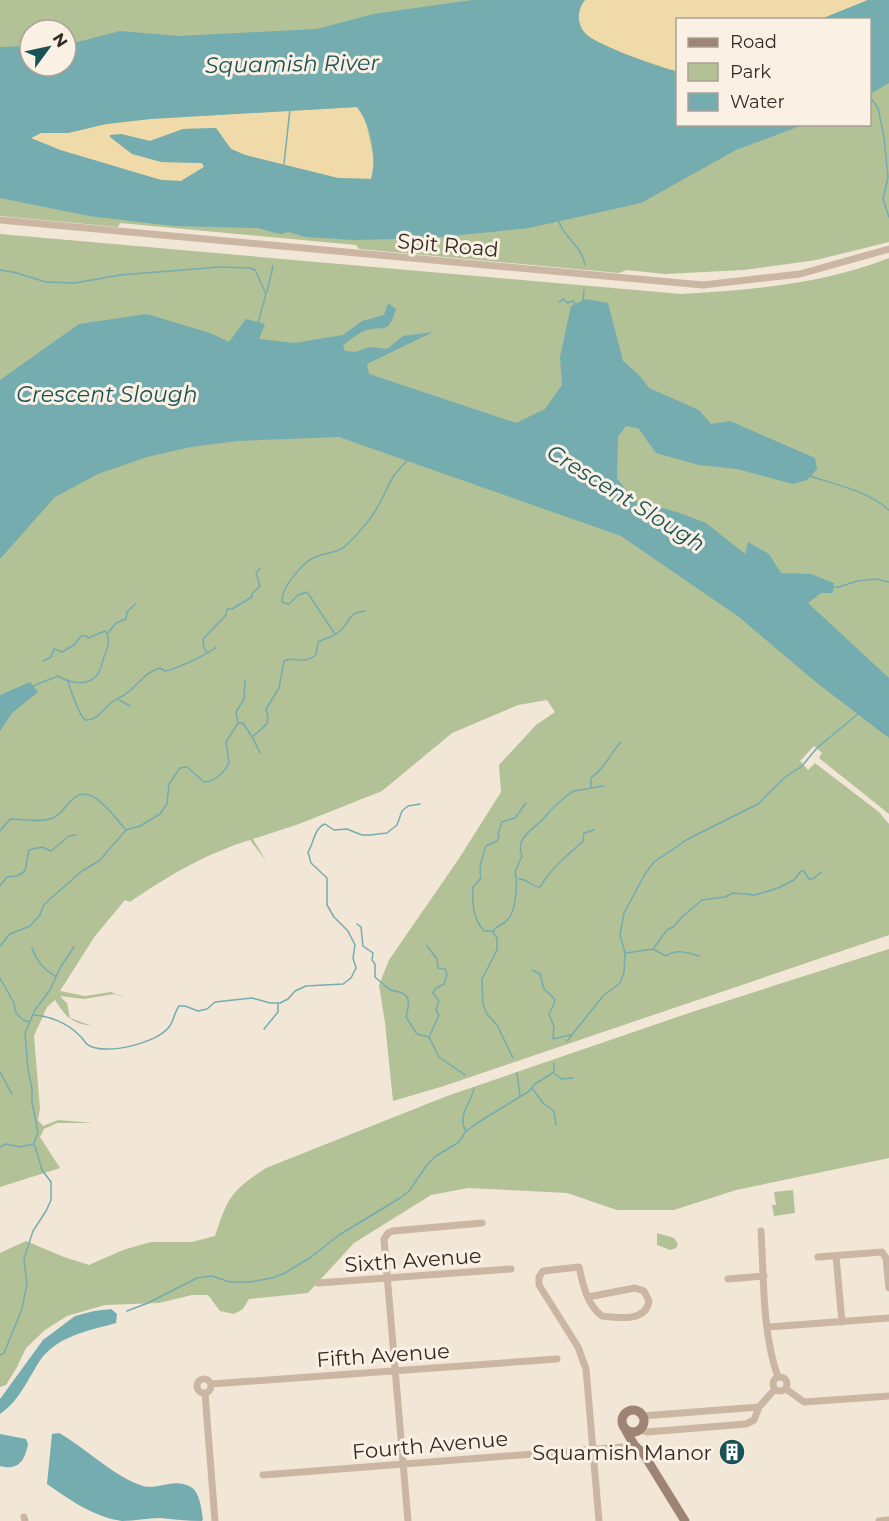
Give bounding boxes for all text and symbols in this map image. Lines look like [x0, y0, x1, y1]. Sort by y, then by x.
north arrow [18, 18, 78, 78]
legend [676, 18, 871, 126]
text: N [49, 30, 72, 51]
text: Road [730, 31, 777, 53]
water label: Squamish River [205, 49, 381, 79]
text: Park [730, 61, 771, 83]
text: Water [730, 91, 785, 113]
street label: Spit Road [396, 228, 500, 262]
water label: Crescent Slough [16, 381, 198, 408]
water label: Crescent Slough [542, 438, 710, 558]
street label: Sixth Avenue [344, 1243, 482, 1277]
street label: Fifth Avenue [316, 1338, 450, 1372]
street label: Fourth Avenue [351, 1426, 509, 1464]
building icon: Squamish Manor [717, 1437, 747, 1467]
place label: Squamish Manor [532, 1440, 712, 1465]

